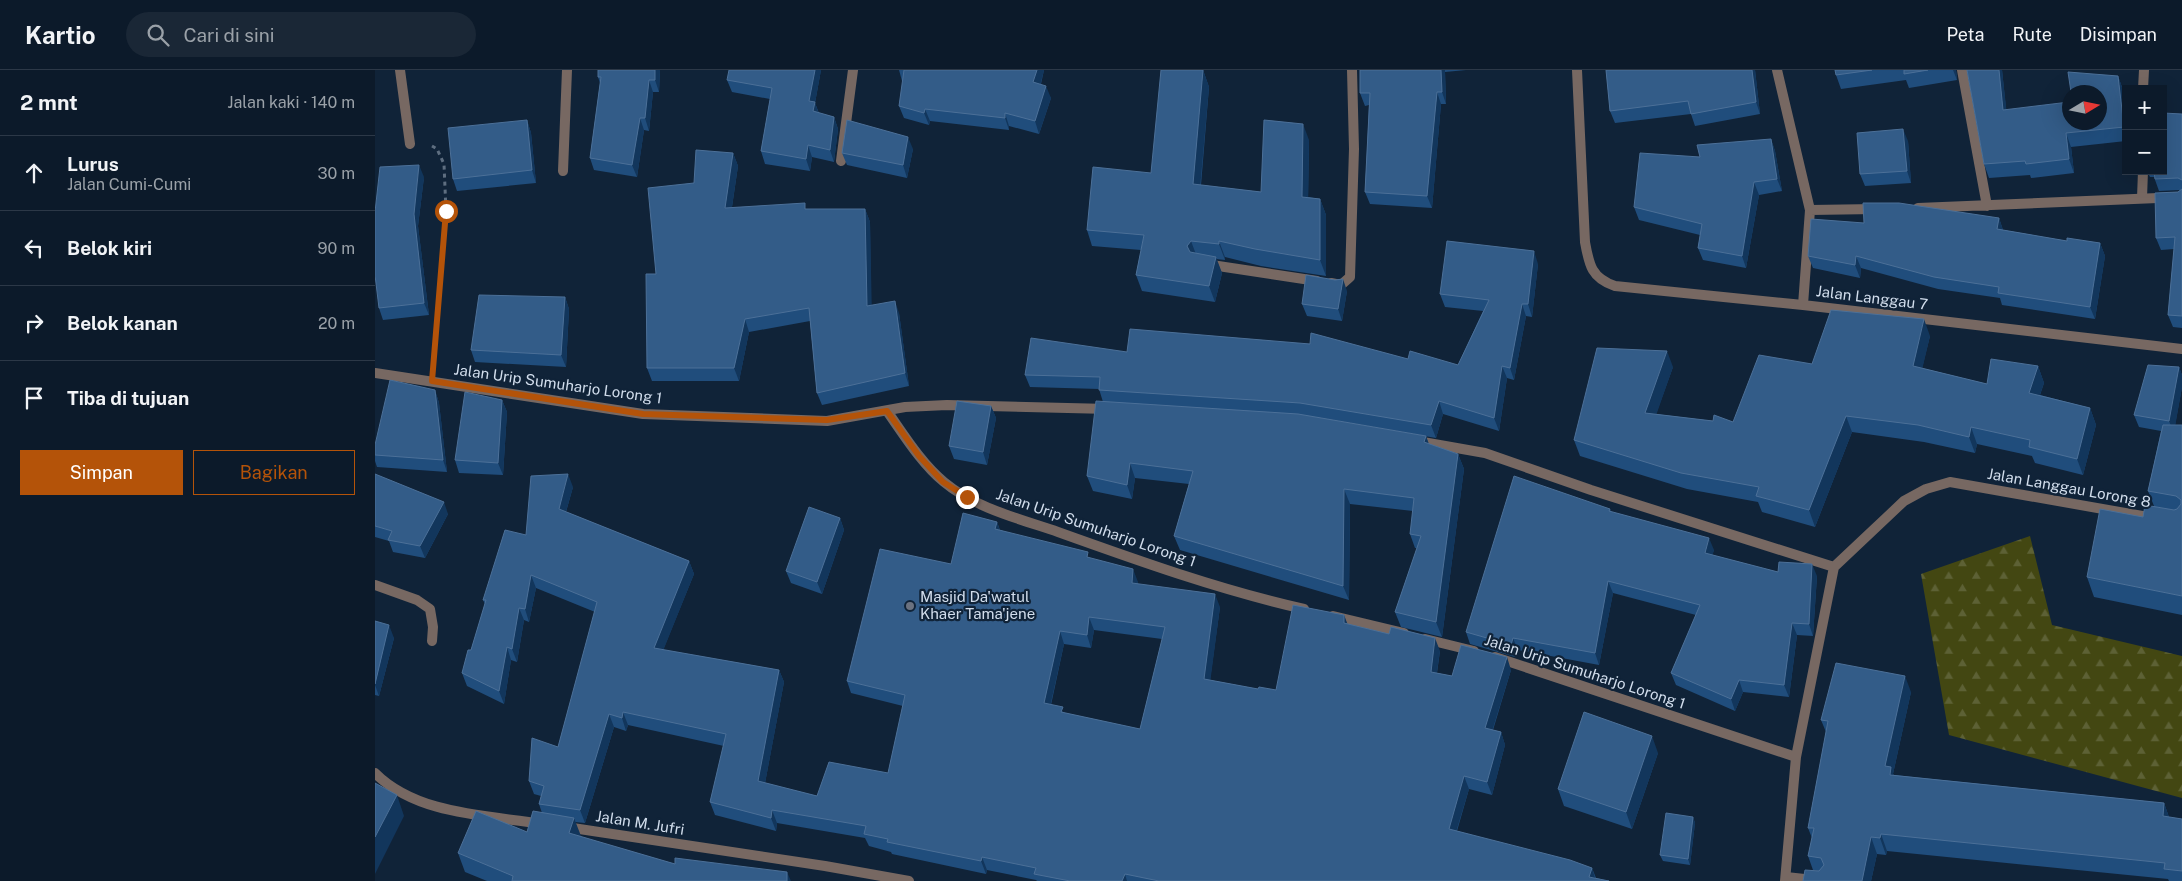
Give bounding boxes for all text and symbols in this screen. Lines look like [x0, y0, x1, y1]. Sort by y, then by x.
search box [126, 12, 476, 57]
text: Kartio [25, 21, 96, 49]
icon: search [144, 21, 172, 49]
text: Cari di sini [184, 24, 274, 46]
text: Peta [1946, 24, 1984, 45]
text: Rute [2012, 24, 2052, 45]
text: Disimpan [2080, 24, 2157, 45]
north arrow [2062, 85, 2107, 130]
map controls [2122, 85, 2167, 175]
button: + [2122, 85, 2167, 130]
text: 2 mnt [20, 90, 78, 115]
text: Jalan kaki · 140 m [227, 93, 355, 112]
button: − [2122, 130, 2167, 175]
text: Lurus [67, 153, 119, 175]
icon: ahead [20, 159, 48, 187]
text: 30 m [318, 164, 355, 183]
text: Jalan Cumi-Cumi [67, 175, 191, 194]
route start [435, 200, 458, 223]
icon: left [20, 234, 48, 262]
text: Belok kiri [67, 237, 152, 259]
text: 90 m [318, 239, 355, 258]
street label: Jalan Langgau 7 [1815, 282, 1929, 313]
icon: right [20, 309, 48, 337]
text: Belok kanan [67, 312, 178, 334]
text: 20 m [318, 314, 355, 333]
street label: Jalan Urip Sumuharjo Lorong 1 [453, 360, 663, 407]
icon: arrive [20, 384, 48, 412]
text: Tiba di tujuan [67, 387, 189, 409]
button: Simpan [20, 450, 183, 495]
button: Bagikan [193, 450, 355, 495]
street label: Jalan Langgau Lorong 8 [1986, 465, 2152, 510]
street label: Jalan Urip Sumuharjo Lorong 1 [994, 485, 1198, 570]
route end [956, 486, 979, 509]
place label: Masjid Da'watul Khaer Tama'jene [920, 588, 1035, 622]
marker: Masjid Da'watul Khaer Tama'jene [904, 600, 916, 612]
street label: Jalan Urip Sumuharjo Lorong 1 [1483, 631, 1688, 712]
street label: Jalan M. Jufri [595, 807, 686, 838]

